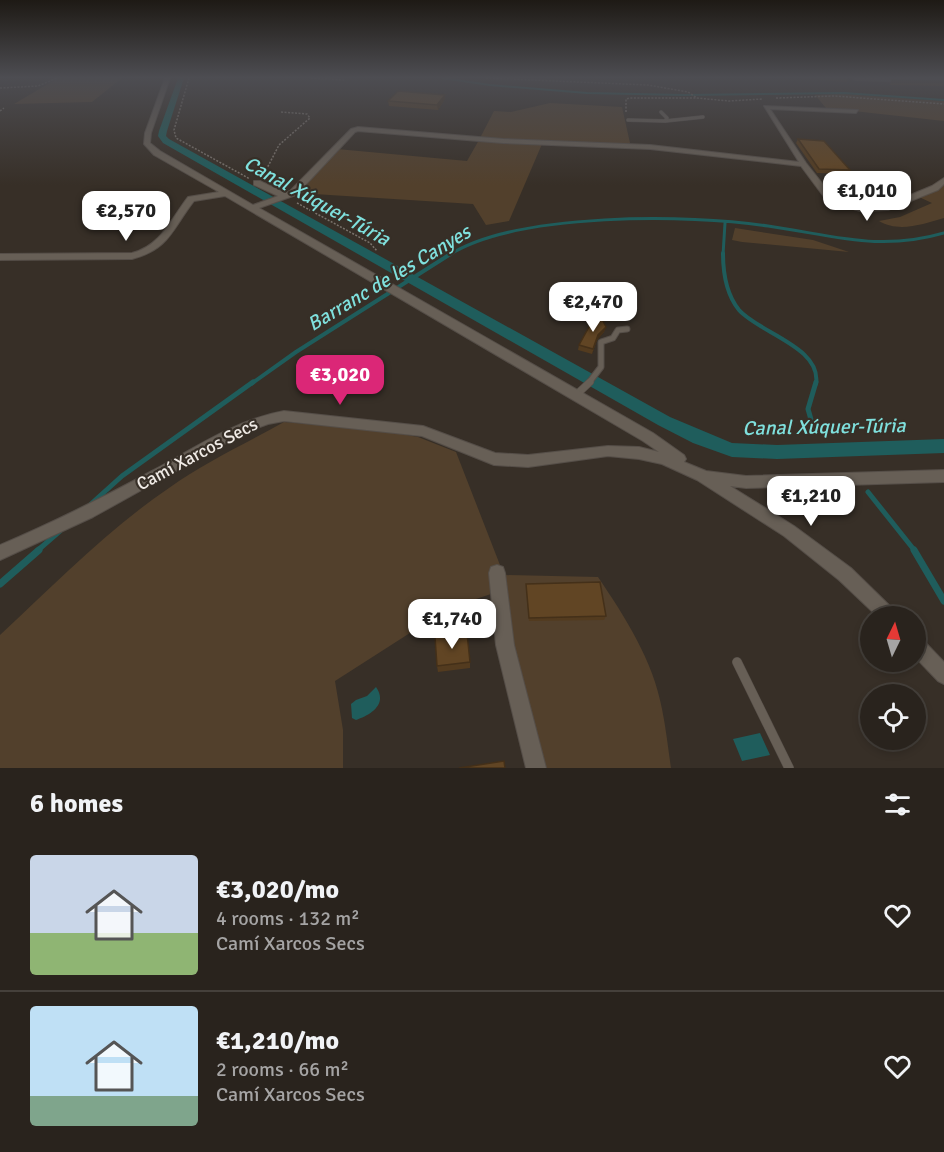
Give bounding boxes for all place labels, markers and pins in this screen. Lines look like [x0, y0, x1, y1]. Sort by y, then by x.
pin: €1,010 [818, 171, 916, 222]
pin: €2,570 [77, 191, 175, 242]
pin: €2,470 [544, 282, 642, 333]
pin: €3,020 [291, 355, 389, 406]
pin: €1,210 [762, 476, 860, 527]
pin: €1,740 [403, 599, 501, 650]

